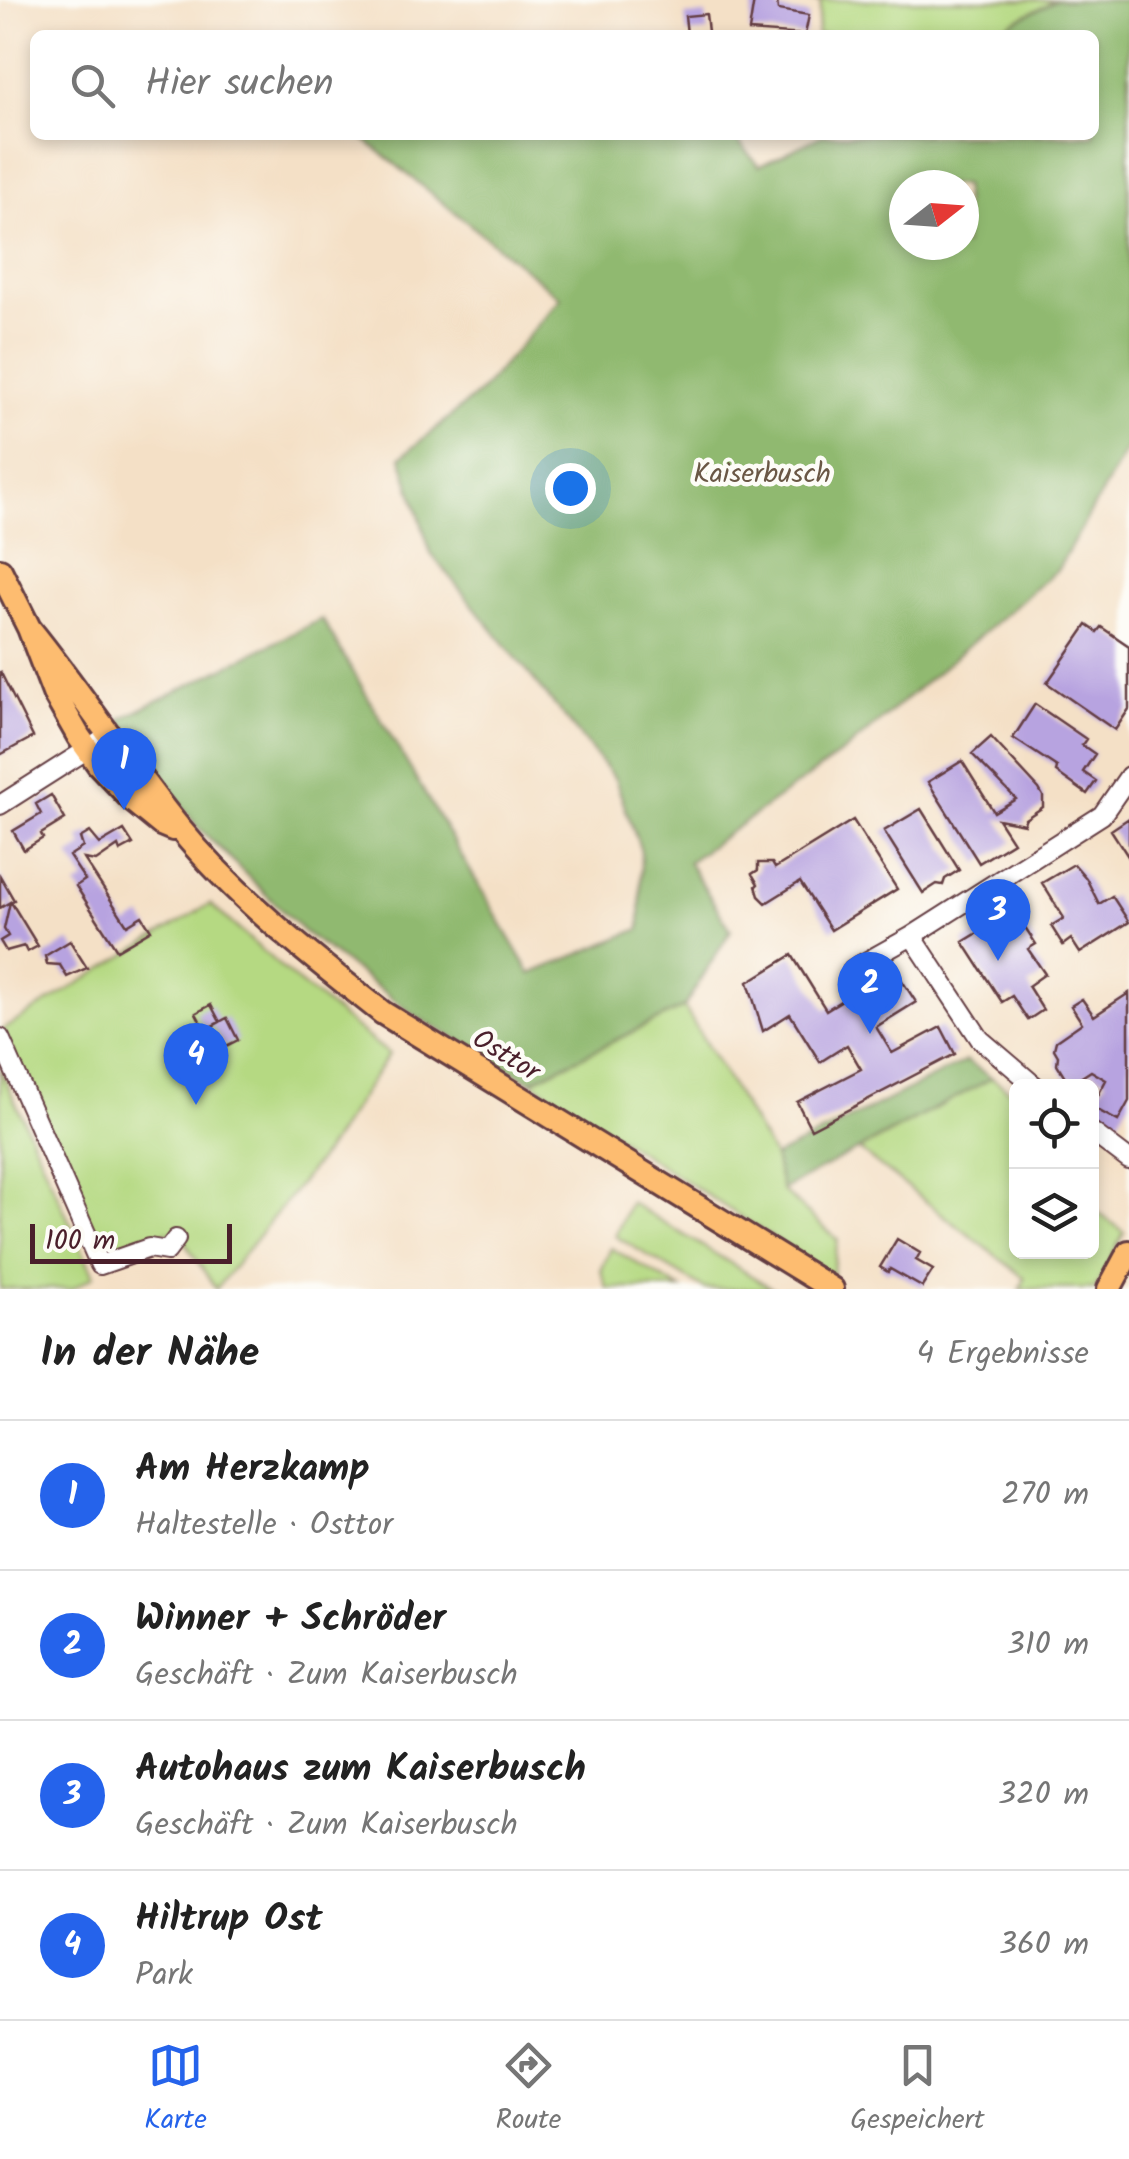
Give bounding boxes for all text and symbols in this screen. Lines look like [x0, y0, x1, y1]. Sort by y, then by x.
search box [30, 30, 1099, 140]
text: Hier suchen [145, 55, 334, 115]
icon: search [65, 58, 120, 113]
north arrow [889, 170, 979, 260]
park label: Kaiserbusch [693, 452, 831, 497]
your location [545, 463, 596, 514]
pin: 1 [92, 728, 156, 810]
pin: 3 [966, 878, 1030, 961]
pin: 2 [838, 952, 902, 1034]
street label: Osttor [463, 1018, 550, 1095]
pin: 4 [164, 1022, 228, 1105]
map controls [1009, 1079, 1099, 1259]
button: locate [1009, 1079, 1099, 1169]
button: layers [1009, 1169, 1099, 1259]
scale bar [30, 1219, 232, 1264]
text: 100 m [45, 1219, 115, 1264]
text: In der Nähe [40, 1321, 259, 1388]
text: 4 Ergebnisse [916, 1329, 1089, 1380]
text: Am Herzkamp [135, 1440, 370, 1500]
text: 1 [68, 1470, 77, 1521]
text: 270 m [1001, 1470, 1089, 1521]
text: Haltestelle · Osttor [135, 1500, 393, 1551]
text: Winner + Schröder [135, 1590, 446, 1650]
text: 2 [63, 1620, 82, 1671]
text: 310 m [1006, 1620, 1089, 1671]
text: Geschäft · Zum Kaiserbusch [135, 1650, 518, 1701]
text: Autohaus zum Kaiserbusch [135, 1740, 586, 1800]
text: 3 [64, 1770, 81, 1821]
text: 320 m [998, 1770, 1089, 1821]
text: Geschäft · Zum Kaiserbusch [135, 1800, 518, 1851]
text: Hiltrup Ost [135, 1890, 323, 1950]
text: 4 [64, 1920, 81, 1971]
text: 360 m [999, 1920, 1089, 1971]
text: Park [135, 1950, 193, 2001]
tab: Karte [144, 2038, 207, 2143]
tab: Route [495, 2038, 561, 2143]
tab: Gespeichert [850, 2038, 985, 2143]

